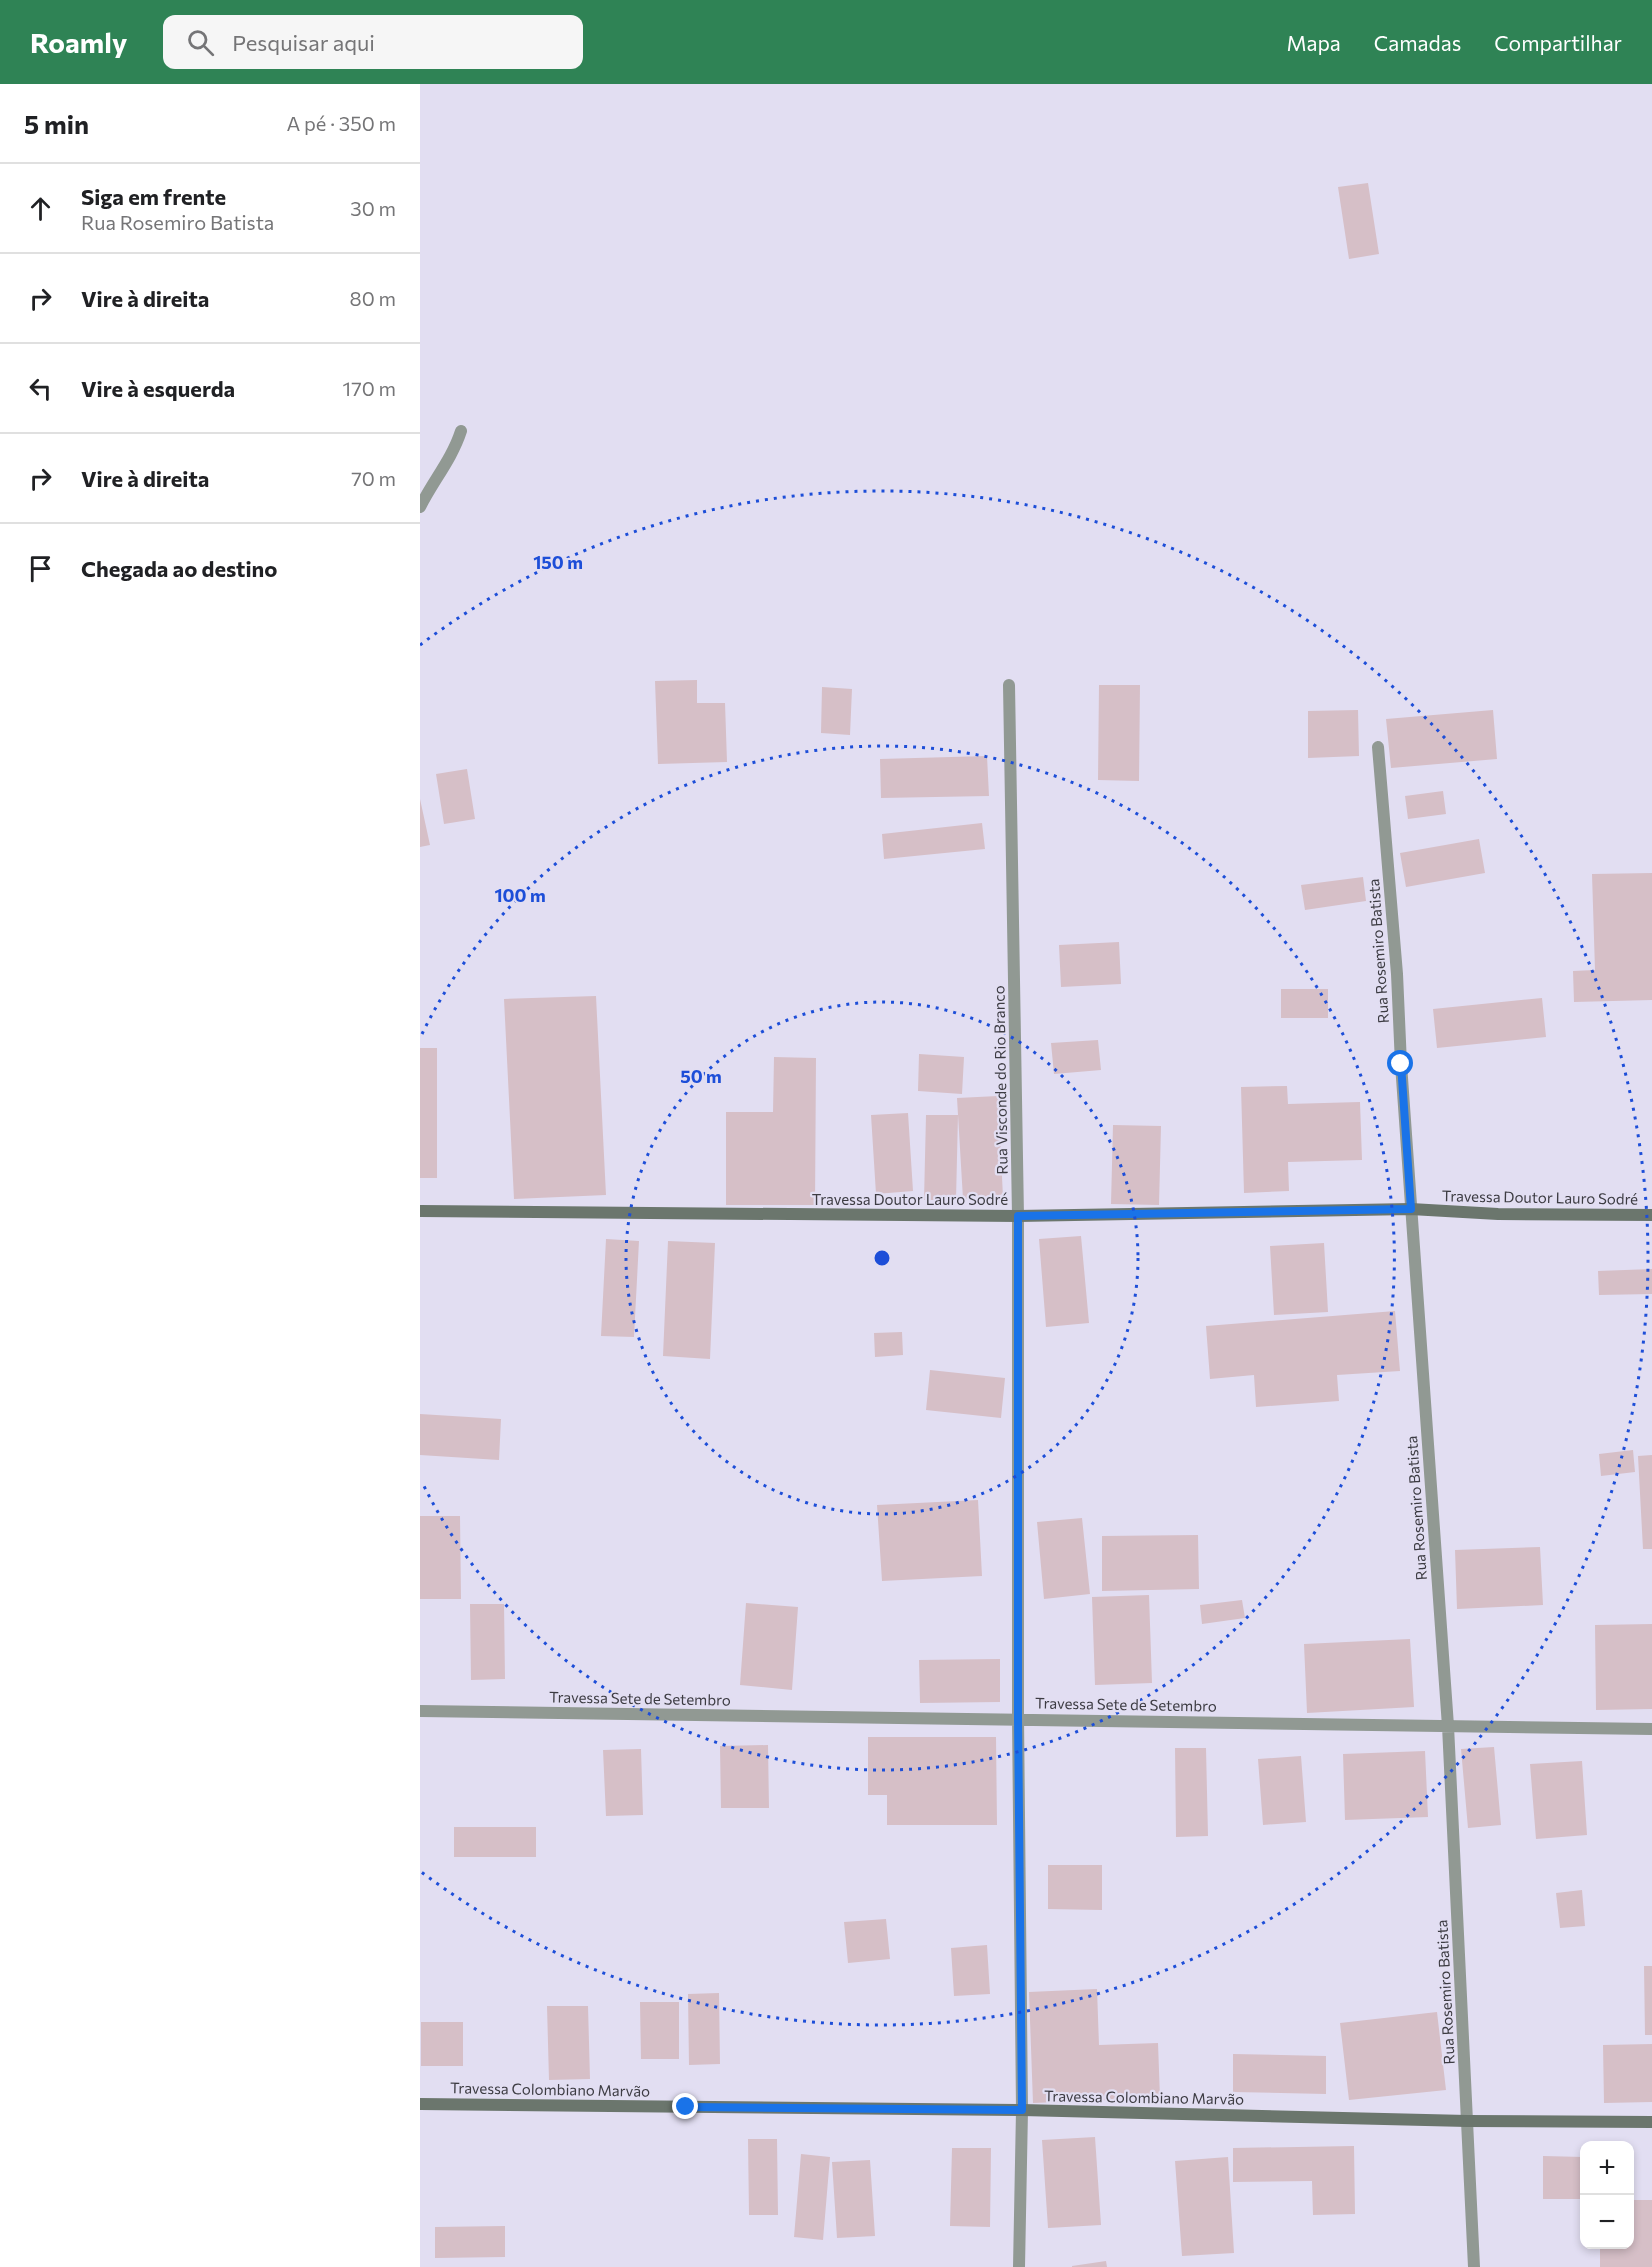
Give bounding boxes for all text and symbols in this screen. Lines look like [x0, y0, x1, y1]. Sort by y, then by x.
search box [163, 15, 583, 69]
text: Roamly [30, 25, 127, 59]
icon: search [184, 26, 217, 59]
text: Pesquisar aqui [232, 29, 375, 56]
text: Mapa [1287, 30, 1341, 55]
text: Camadas [1374, 30, 1461, 55]
text: Compartilhar [1494, 30, 1622, 55]
text: 5 min [24, 108, 89, 139]
text: A pé · 350 m [286, 111, 396, 135]
text: Siga em frente [81, 183, 226, 210]
icon: ahead [24, 192, 57, 225]
text: 30 m [350, 196, 396, 220]
text: Rua Rosemiro Batista [81, 210, 274, 234]
icon: right [24, 282, 57, 315]
text: Vire à direita [81, 285, 209, 312]
text: 80 m [350, 286, 396, 310]
icon: left [24, 372, 57, 405]
text: Vire à esquerda [81, 375, 235, 402]
text: 170 m [343, 376, 396, 400]
icon: right [24, 462, 57, 495]
text: Vire à direita [81, 465, 209, 492]
text: 70 m [351, 466, 396, 490]
text: 150 m [533, 551, 583, 573]
icon: arrive [24, 552, 57, 585]
text: Chegada ao destino [81, 555, 277, 582]
street label: Rua Rosemiro Batista [1364, 878, 1392, 1024]
text: 100 m [494, 884, 546, 906]
street label: Rua Visconde do Rio Branco [989, 985, 1011, 1175]
route start [1387, 1050, 1413, 1076]
text: 50 m [680, 1065, 722, 1087]
street label: Travessa Doutor Lauro Sodré [1442, 1186, 1638, 1208]
street label: Travessa Doutor Lauro Sodré [812, 1190, 1008, 1208]
centre of rings [872, 1248, 892, 1268]
street label: Rua Rosemiro Batista [1402, 1435, 1430, 1581]
street label: Travessa Sete de Setembro [549, 1687, 731, 1709]
street label: Travessa Sete de Setembro [1035, 1693, 1217, 1715]
street label: Rua Rosemiro Batista [1432, 1919, 1458, 2065]
street label: Travessa Colombiano Marvão [450, 2078, 650, 2100]
street label: Travessa Colombiano Marvão [1044, 2086, 1244, 2108]
route end [672, 2093, 698, 2119]
map controls [1580, 2141, 1634, 2249]
button: + [1580, 2141, 1634, 2195]
button: − [1580, 2195, 1634, 2249]

